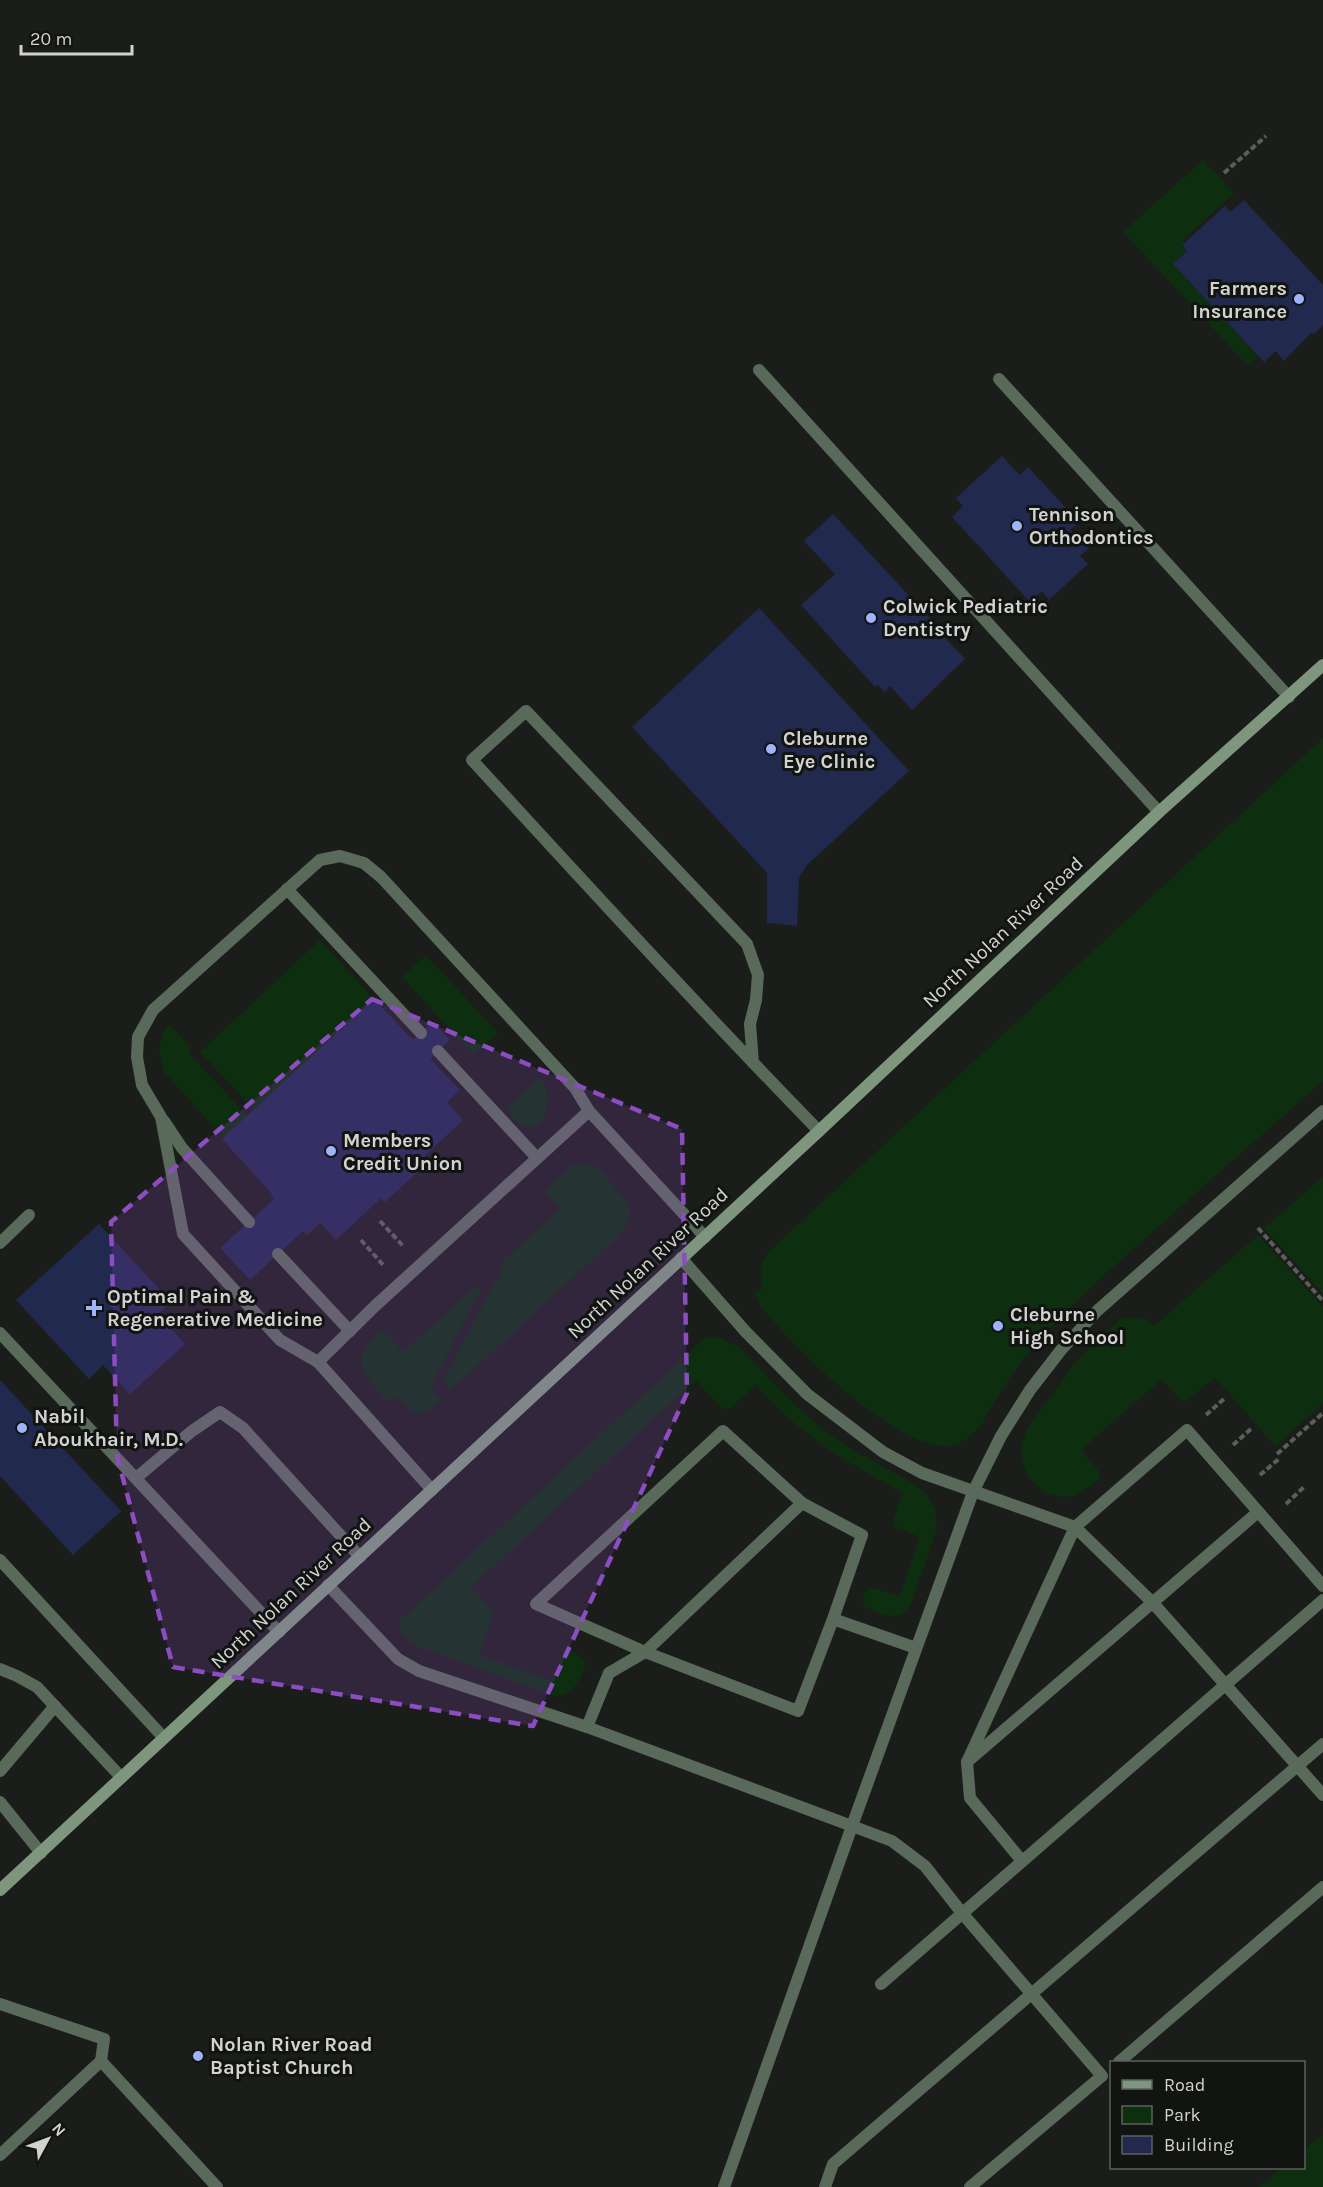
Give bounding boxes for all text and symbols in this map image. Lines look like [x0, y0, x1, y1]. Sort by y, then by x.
scale bar [21, 18, 132, 56]
text: 20 m [30, 28, 72, 50]
place label: Farmers Insurance [1192, 277, 1287, 323]
marker: Farmers Insurance [1292, 292, 1306, 306]
place label: Tennison Orthodontics [1029, 503, 1154, 549]
marker: Tennison Orthodontics [1010, 519, 1024, 533]
place label: Colwick Pediatric Dentistry [883, 595, 1048, 641]
marker: Colwick Pediatric Dentistry [864, 611, 878, 625]
place label: Cleburne Eye Clinic [783, 727, 875, 773]
marker: Cleburne Eye Clinic [764, 742, 778, 756]
street label: North Nolan River Road [918, 852, 1088, 1012]
place label: Members Credit Union [343, 1129, 463, 1175]
marker: Members Credit Union [324, 1144, 338, 1158]
street label: North Nolan River Road [563, 1183, 733, 1343]
place label: Optimal Pain & Regenerative Medicine [107, 1285, 323, 1331]
marker: Optimal Pain & Regenerative Medicine [85, 1299, 103, 1317]
place label: Cleburne High School [1010, 1303, 1124, 1349]
marker: Cleburne High School [991, 1319, 1005, 1333]
place label: Nabil Aboukhair, M.D. [34, 1405, 183, 1451]
marker: Nabil Aboukhair, M.D. [15, 1421, 29, 1435]
street label: North Nolan River Road [206, 1513, 376, 1673]
place label: Nolan River Road Baptist Church [210, 2033, 372, 2079]
marker: Nolan River Road Baptist Church [191, 2049, 205, 2063]
legend [1110, 2061, 1305, 2169]
text: Road [1164, 2074, 1205, 2096]
text: Park [1164, 2104, 1201, 2126]
north arrow [18, 2109, 78, 2169]
text: N [48, 2119, 70, 2140]
text: Building [1164, 2134, 1234, 2156]

